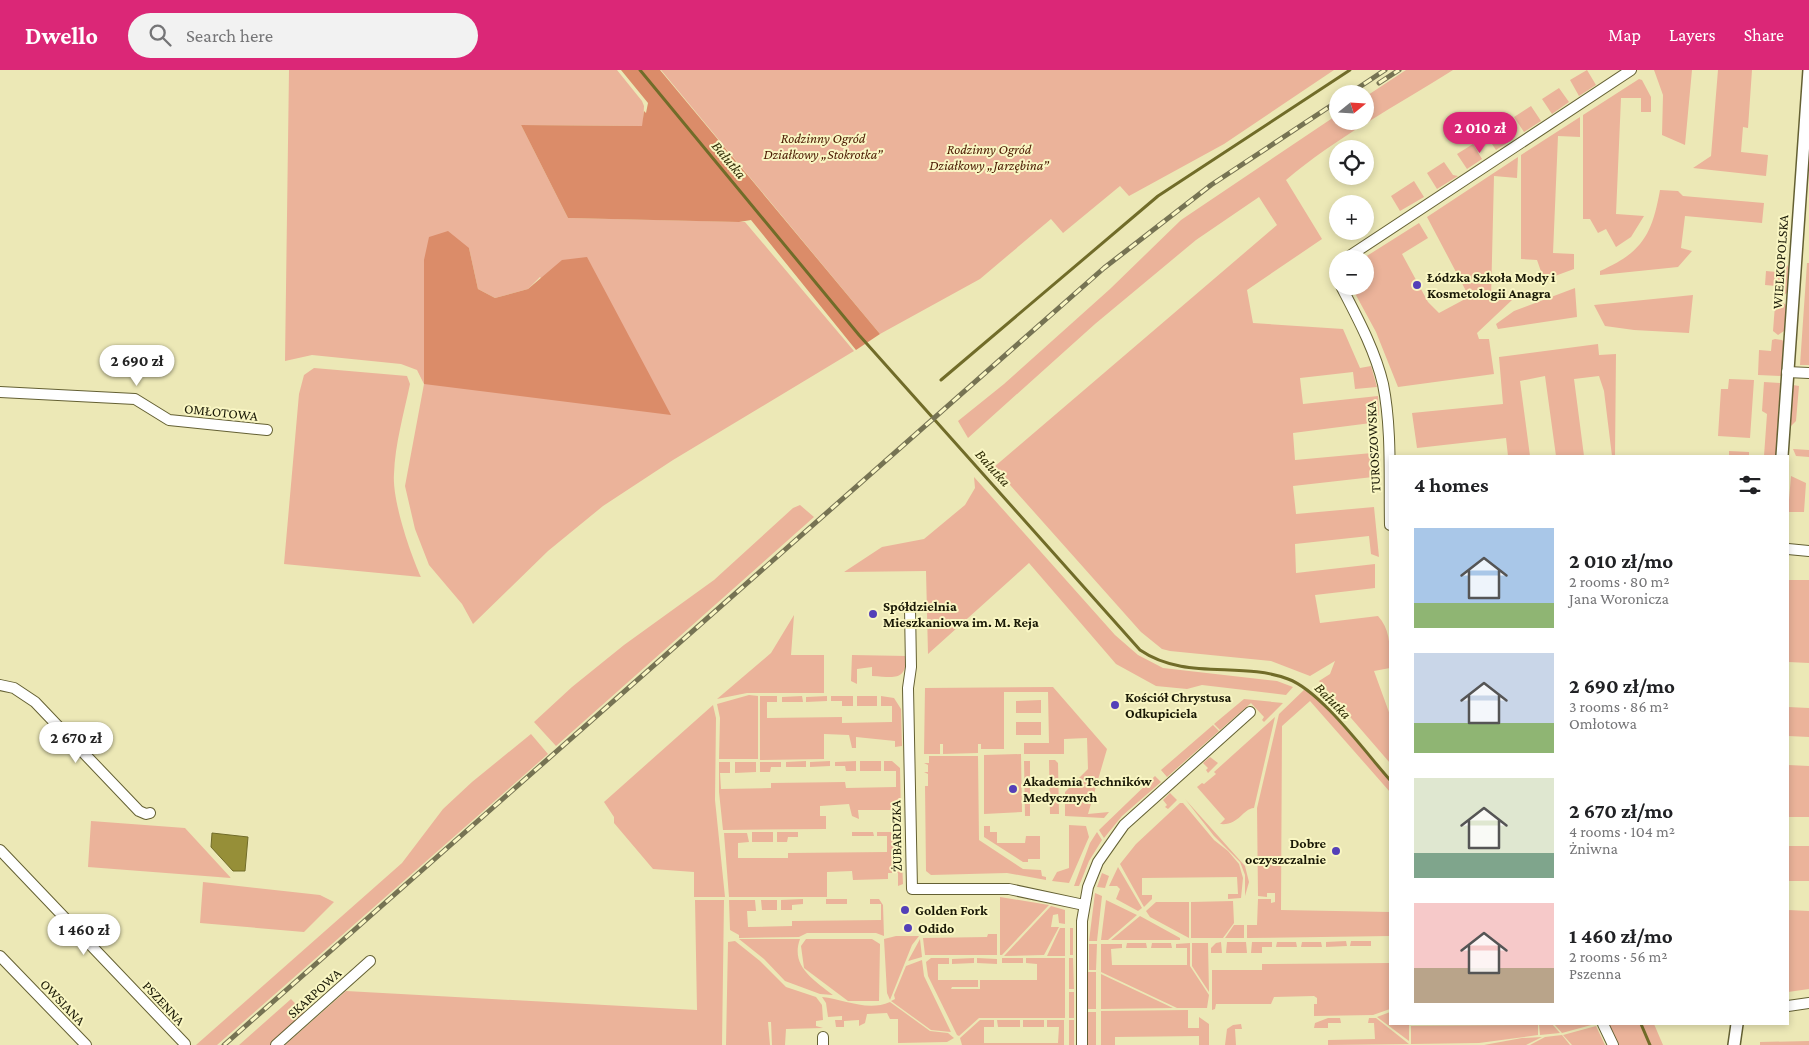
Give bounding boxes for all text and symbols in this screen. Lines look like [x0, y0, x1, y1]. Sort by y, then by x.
search box [128, 13, 478, 58]
icon: search [146, 21, 174, 49]
text: Dwello [25, 22, 98, 49]
text: Search here [186, 25, 273, 46]
text: Map [1608, 25, 1641, 45]
text: Layers [1669, 25, 1716, 45]
text: Share [1744, 25, 1784, 45]
north arrow [1329, 85, 1374, 130]
map controls [1329, 85, 1374, 295]
pin: 2 010 zł [1428, 112, 1532, 154]
text: 2 010 zł [1454, 119, 1506, 136]
park label: Rodzinny Ogród Działkowy „Stokrotka” [763, 130, 884, 162]
water label: Bałutka [709, 138, 749, 182]
button: locate [1329, 140, 1374, 185]
park label: Rodzinny Ogród Działkowy „Jarzębina” [929, 141, 1050, 173]
button: + [1329, 195, 1374, 240]
street label: WIELKOPOLSKA [1769, 214, 1791, 310]
button: − [1329, 250, 1374, 295]
place label: Łódzka Szkoła Mody i Kosmetologii Anagra [1427, 269, 1555, 301]
marker: Łódzka Szkoła Mody i Kosmetologii Anagra [1411, 279, 1423, 291]
pin: 2 690 zł [85, 344, 189, 387]
text: 2 690 zł [110, 352, 164, 369]
street label: OMŁOTOWA [183, 400, 259, 424]
street label: TUROSZOWSKA [1363, 401, 1383, 493]
water label: Bałutka [972, 446, 1014, 490]
icon: filters [1736, 471, 1764, 499]
text: 4 homes [1414, 473, 1488, 497]
icon: home [1454, 548, 1514, 608]
text: 2 010 zł/mo [1569, 549, 1673, 573]
text: 2 rooms · 80 m² [1569, 573, 1670, 590]
text: Jana Woronicza [1569, 590, 1669, 607]
place label: Spółdzielnia Mieszkaniowa im. M. Reja [883, 598, 1039, 631]
marker: Spółdzielnia Mieszkaniowa im. M. Reja [867, 608, 879, 620]
icon: home [1454, 673, 1514, 733]
text: 2 690 zł/mo [1569, 674, 1675, 698]
water label: Bałutka [1312, 680, 1354, 722]
place label: Kościół Chrystusa Odkupiciela [1125, 689, 1231, 721]
text: 3 rooms · 86 m² [1569, 698, 1669, 715]
marker: Kościół Chrystusa Odkupiciela [1109, 699, 1121, 711]
text: Omłotowa [1569, 715, 1637, 732]
pin: 2 670 zł [24, 722, 128, 764]
text: 2 670 zł [50, 729, 102, 746]
place label: Akademia Techników Medycznych [1022, 773, 1153, 805]
marker: Akademia Techników Medycznych [1007, 783, 1019, 795]
icon: home [1454, 798, 1514, 858]
text: 2 670 zł/mo [1569, 799, 1673, 823]
street label: ŻUBARDZKA [887, 800, 905, 872]
text: 4 rooms · 104 m² [1569, 823, 1675, 840]
place label: Dobre oczyszczalnie [1245, 835, 1326, 867]
text: Żniwna [1569, 840, 1618, 857]
marker: Dobre oczyszczalnie [1330, 845, 1342, 857]
place label: Golden Fork [915, 902, 988, 918]
marker: Golden Fork [899, 904, 911, 916]
pin: 1 460 zł [32, 914, 136, 956]
place label: Odido [918, 920, 954, 936]
text: 1 460 zł [58, 921, 110, 938]
marker: Odido [902, 922, 914, 934]
icon: home [1454, 923, 1514, 983]
text: 1 460 zł/mo [1569, 924, 1673, 948]
text: 2 rooms · 56 m² [1569, 948, 1668, 965]
street label: SKARPOWA [284, 965, 344, 1021]
text: Pszenna [1569, 965, 1621, 982]
street label: OWSIANA [37, 976, 89, 1028]
street label: PSZENNA [139, 978, 189, 1029]

